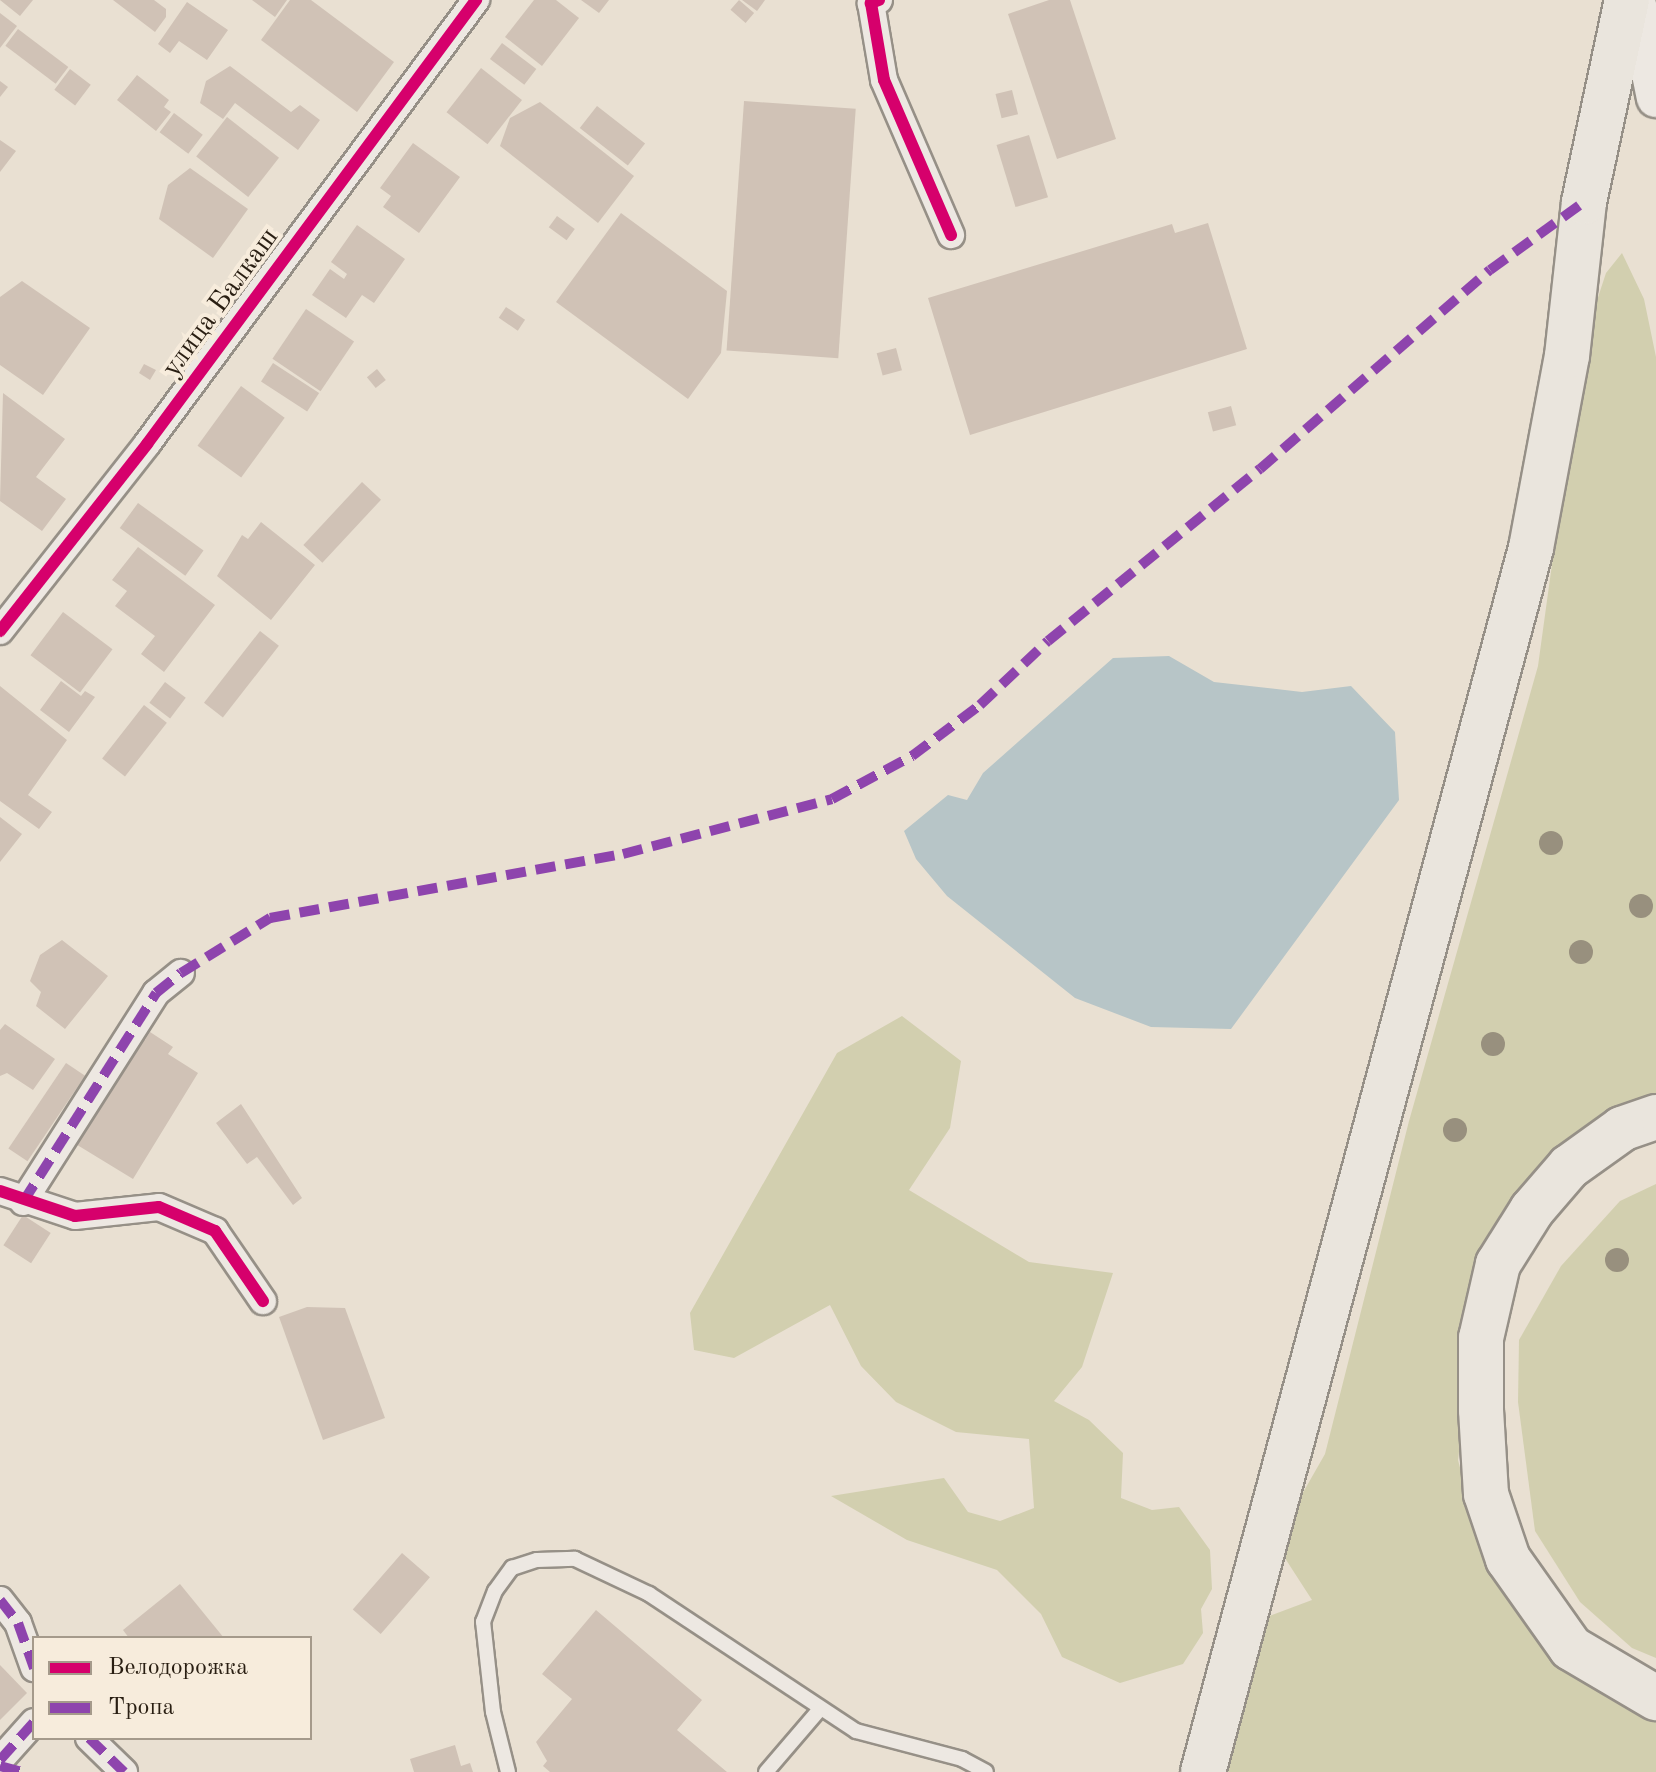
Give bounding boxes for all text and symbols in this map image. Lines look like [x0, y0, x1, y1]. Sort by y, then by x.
street label: улица Балкаш [156, 222, 286, 384]
legend [32, 1636, 312, 1740]
text: Велодорожка [108, 1656, 248, 1680]
text: Тропа [108, 1696, 174, 1720]

